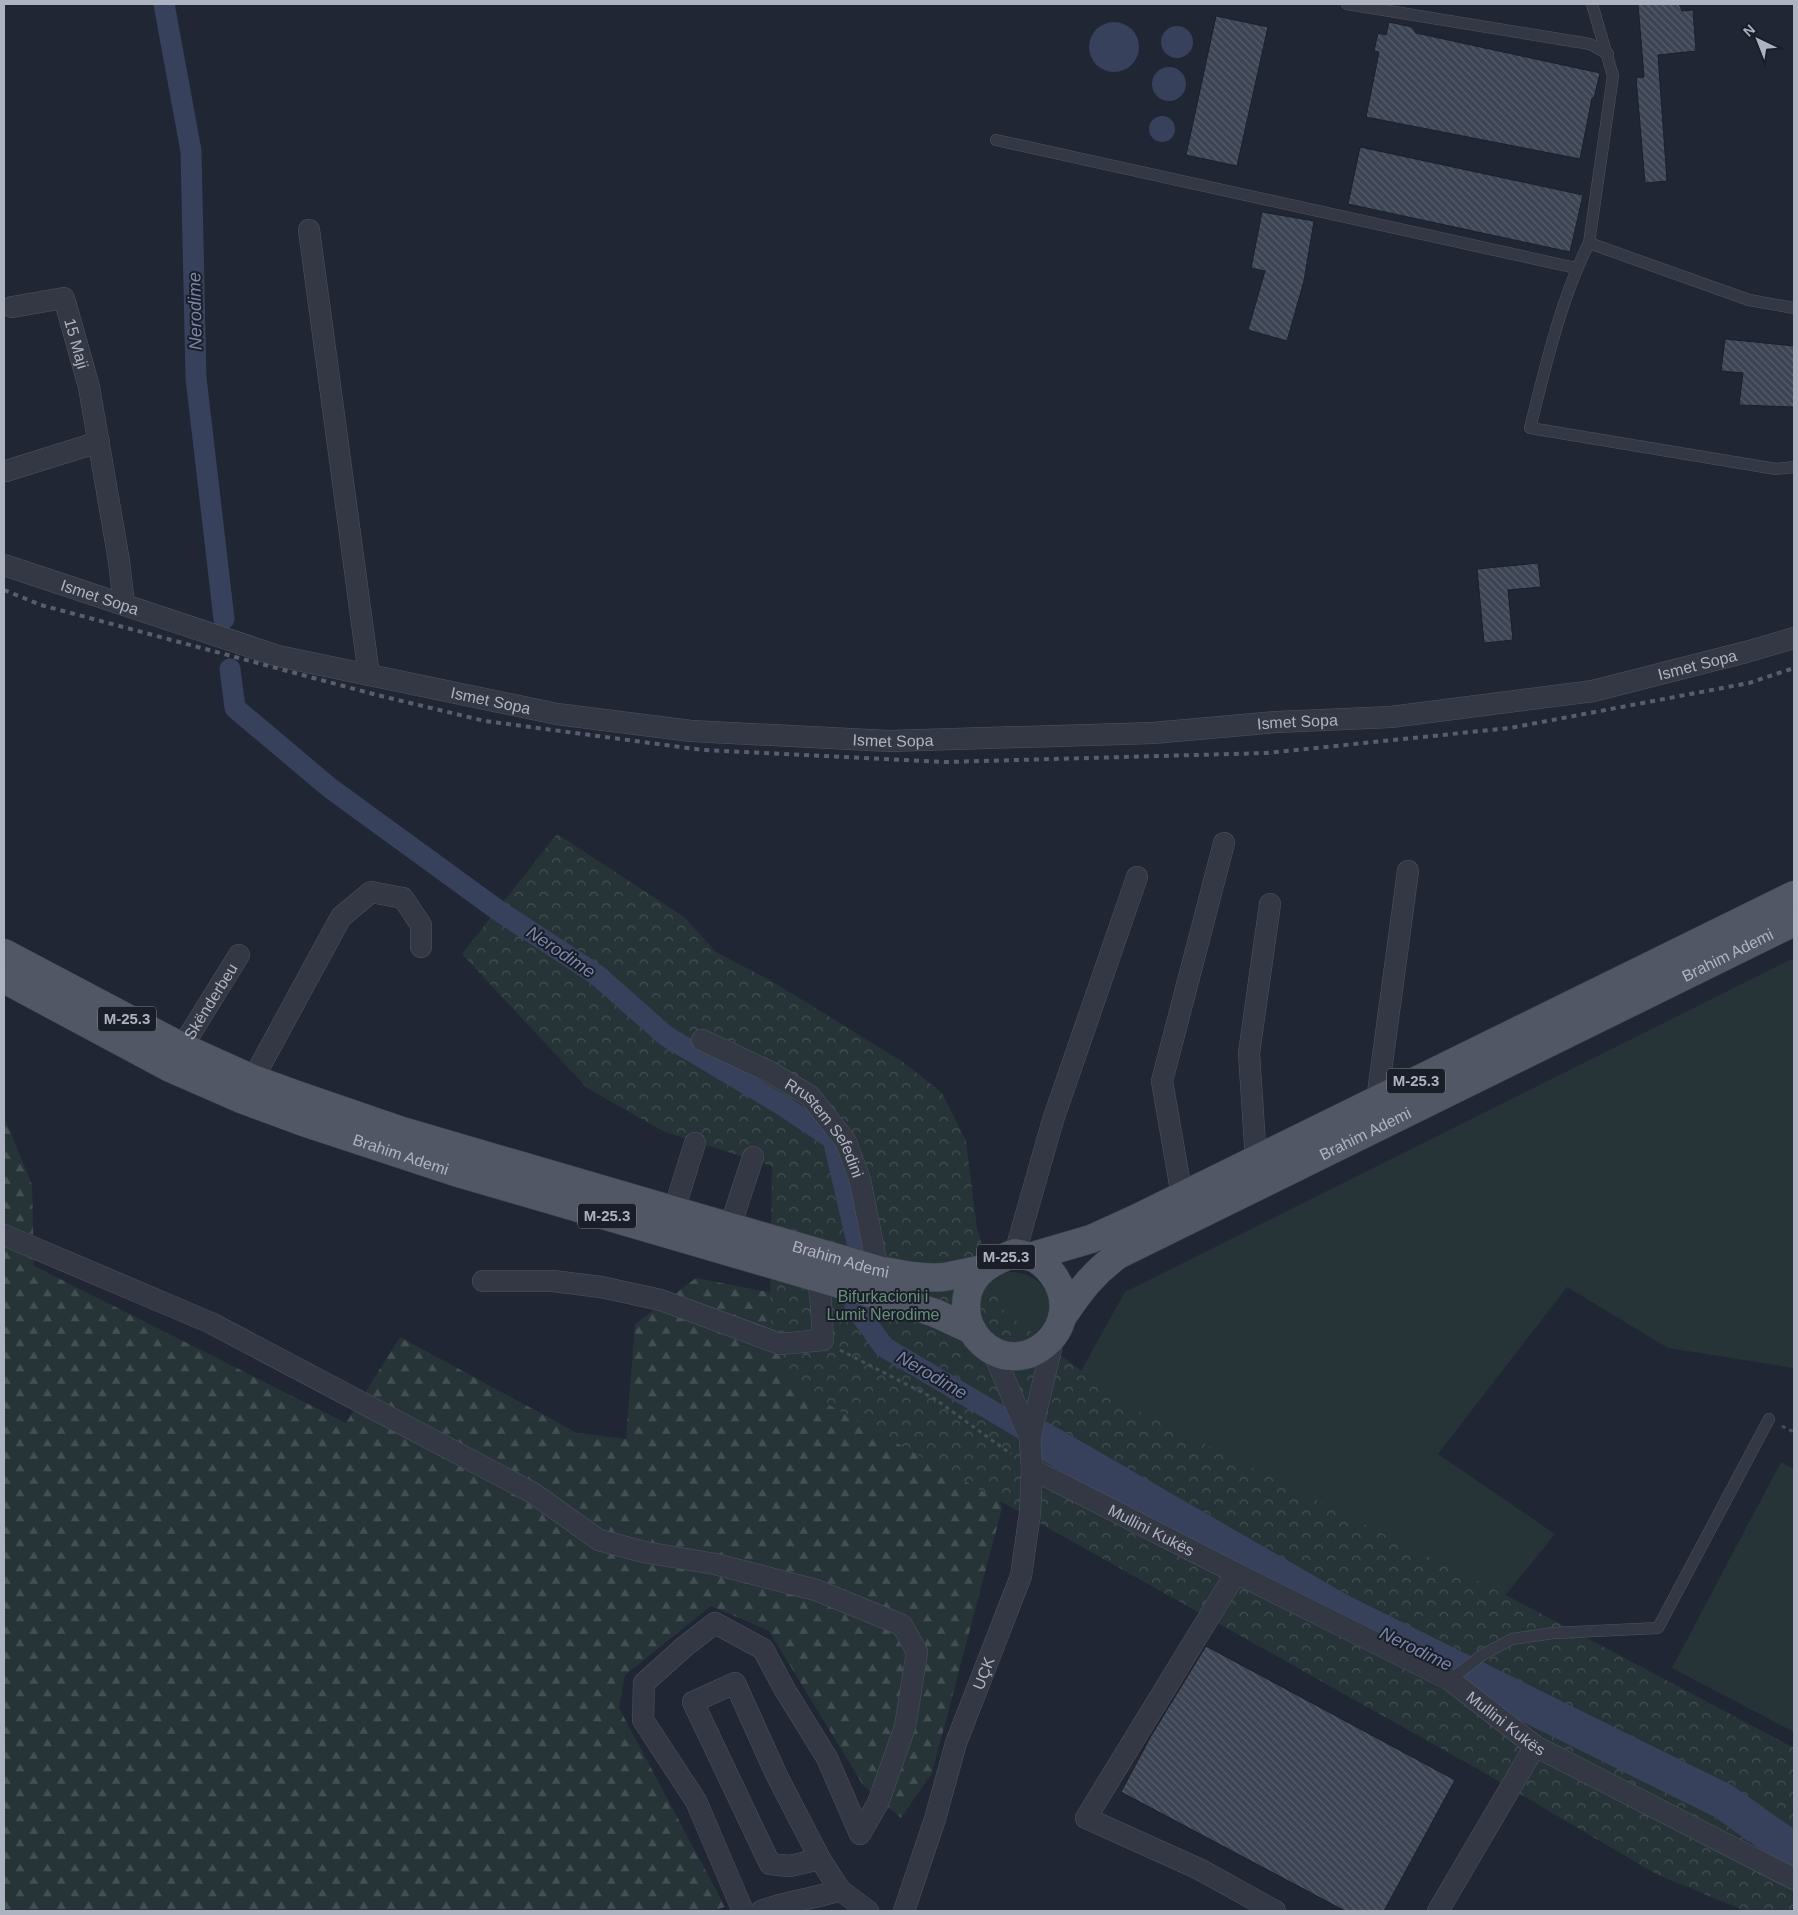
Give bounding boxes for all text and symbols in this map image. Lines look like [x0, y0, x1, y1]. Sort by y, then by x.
north arrow [1733, 15, 1783, 65]
text: N [1740, 21, 1758, 40]
water label: Nerodime [184, 272, 206, 350]
street label: 15 Maji [61, 316, 91, 371]
street label: Ismet Sopa [59, 576, 141, 618]
street label: Ismet Sopa [1656, 647, 1739, 683]
street label: Ismet Sopa [449, 684, 532, 717]
street label: Ismet Sopa [1256, 711, 1338, 733]
street label: Ismet Sopa [852, 731, 934, 750]
water label: Nerodime [523, 922, 599, 982]
street label: Brahim Ademi [1679, 926, 1776, 985]
street label: Skënderbeu [181, 960, 241, 1043]
road number: M-25.3 [98, 1006, 156, 1032]
road number: M-25.3 [1387, 1068, 1445, 1094]
street label: Rrustem Sefedini [782, 1075, 866, 1180]
street label: Brahim Ademi [1317, 1104, 1414, 1163]
street label: Brahim Ademi [351, 1131, 451, 1178]
road number: M-25.3 [578, 1204, 636, 1228]
street label: Brahim Ademi [790, 1237, 890, 1281]
road number: M-25.3 [977, 1244, 1035, 1270]
park label: Bifurkacioni i Lumit Nerodime [827, 1288, 940, 1323]
water label: Nerodime [893, 1347, 971, 1403]
street label: Mullini Kukës [1105, 1501, 1197, 1559]
water label: Nerodime [1377, 1623, 1455, 1675]
street label: UÇK [970, 1654, 998, 1692]
street label: Mullini Kukës [1463, 1688, 1548, 1759]

